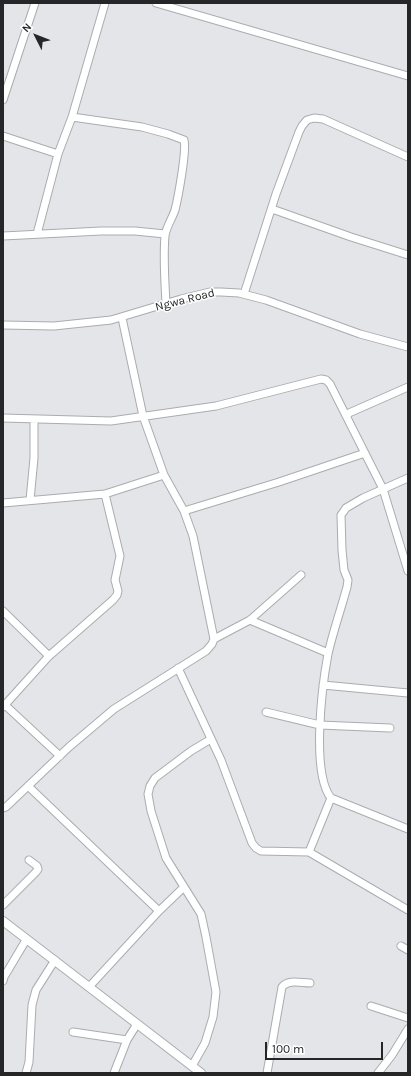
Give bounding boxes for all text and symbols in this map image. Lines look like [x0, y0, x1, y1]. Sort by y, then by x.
north arrow [16, 16, 56, 56]
text: N [19, 20, 34, 35]
street label: Ngwa Road [154, 286, 216, 314]
scale bar [267, 1034, 385, 1060]
text: 100 m [272, 1042, 304, 1056]

